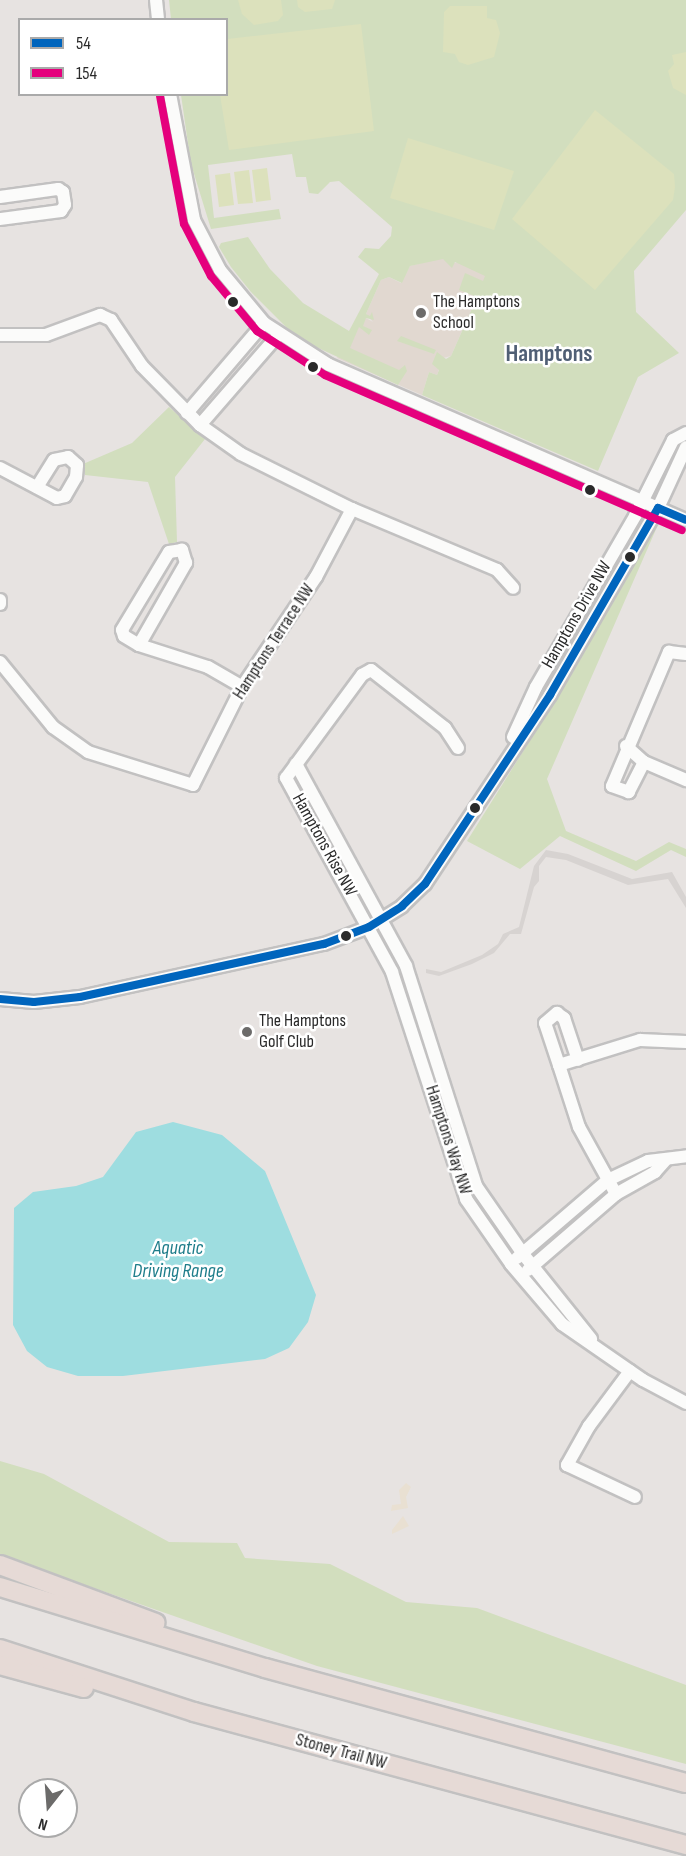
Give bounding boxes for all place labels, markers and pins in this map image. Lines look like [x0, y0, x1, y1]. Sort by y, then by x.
place label: The Hamptons School [433, 292, 520, 334]
unlabelled marker [227, 296, 239, 308]
marker: The Hamptons School [414, 306, 428, 320]
unlabelled marker [307, 361, 319, 373]
unlabelled marker [584, 484, 596, 496]
unlabelled marker [624, 551, 636, 563]
unlabelled marker [469, 802, 481, 814]
unlabelled marker [340, 930, 352, 942]
place label: The Hamptons Golf Club [259, 1011, 346, 1054]
marker: The Hamptons Golf Club [240, 1025, 254, 1039]

